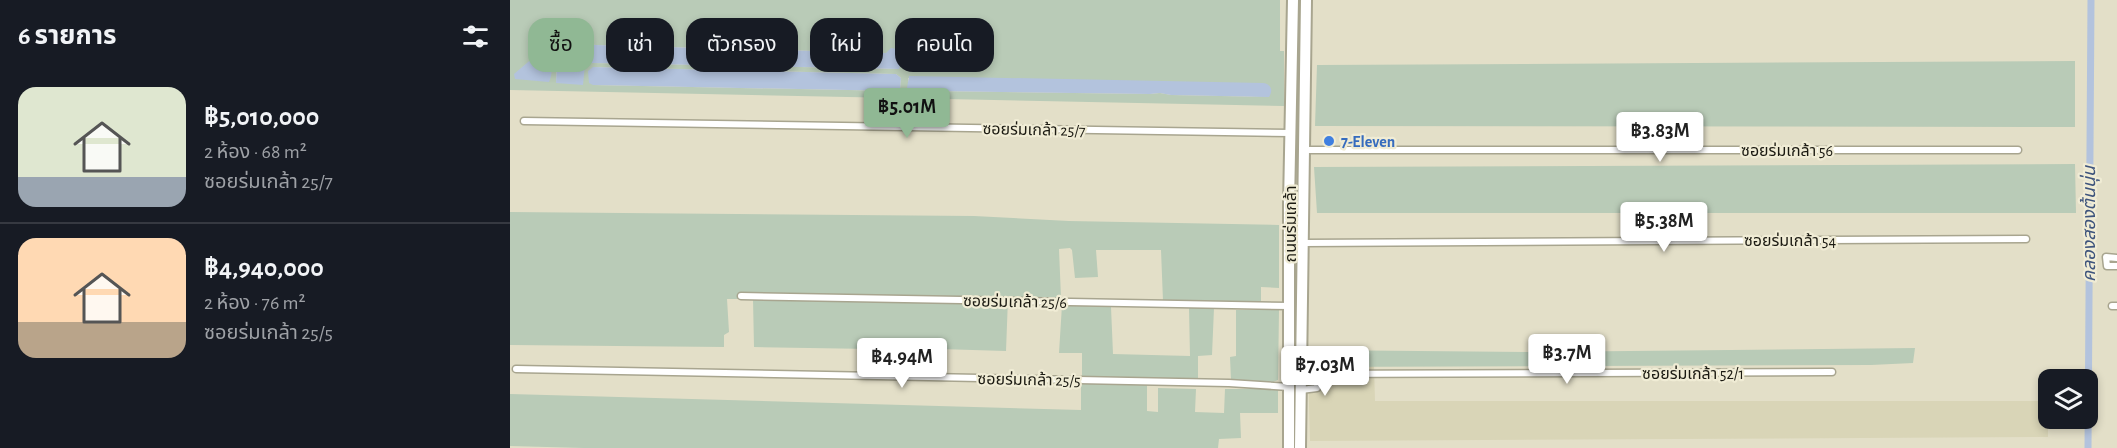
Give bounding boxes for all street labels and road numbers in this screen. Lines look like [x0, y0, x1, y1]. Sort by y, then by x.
street label: ซอยร่มเกล้า 25/7 [982, 120, 1086, 139]
street label: ซอยร่มเกล้า 56 [1741, 142, 1833, 159]
street label: ถนนร่มเกล้า [1282, 186, 1299, 262]
street label: ซอยร่มเกล้า 54 [1744, 232, 1836, 249]
street label: ซอยร่มเกล้า 25/6 [963, 292, 1067, 311]
street label: ซอยร่มเกล้า 52/1 [1642, 365, 1744, 382]
street label: ซอยร่มเกล้า 25/5 [977, 370, 1081, 389]

